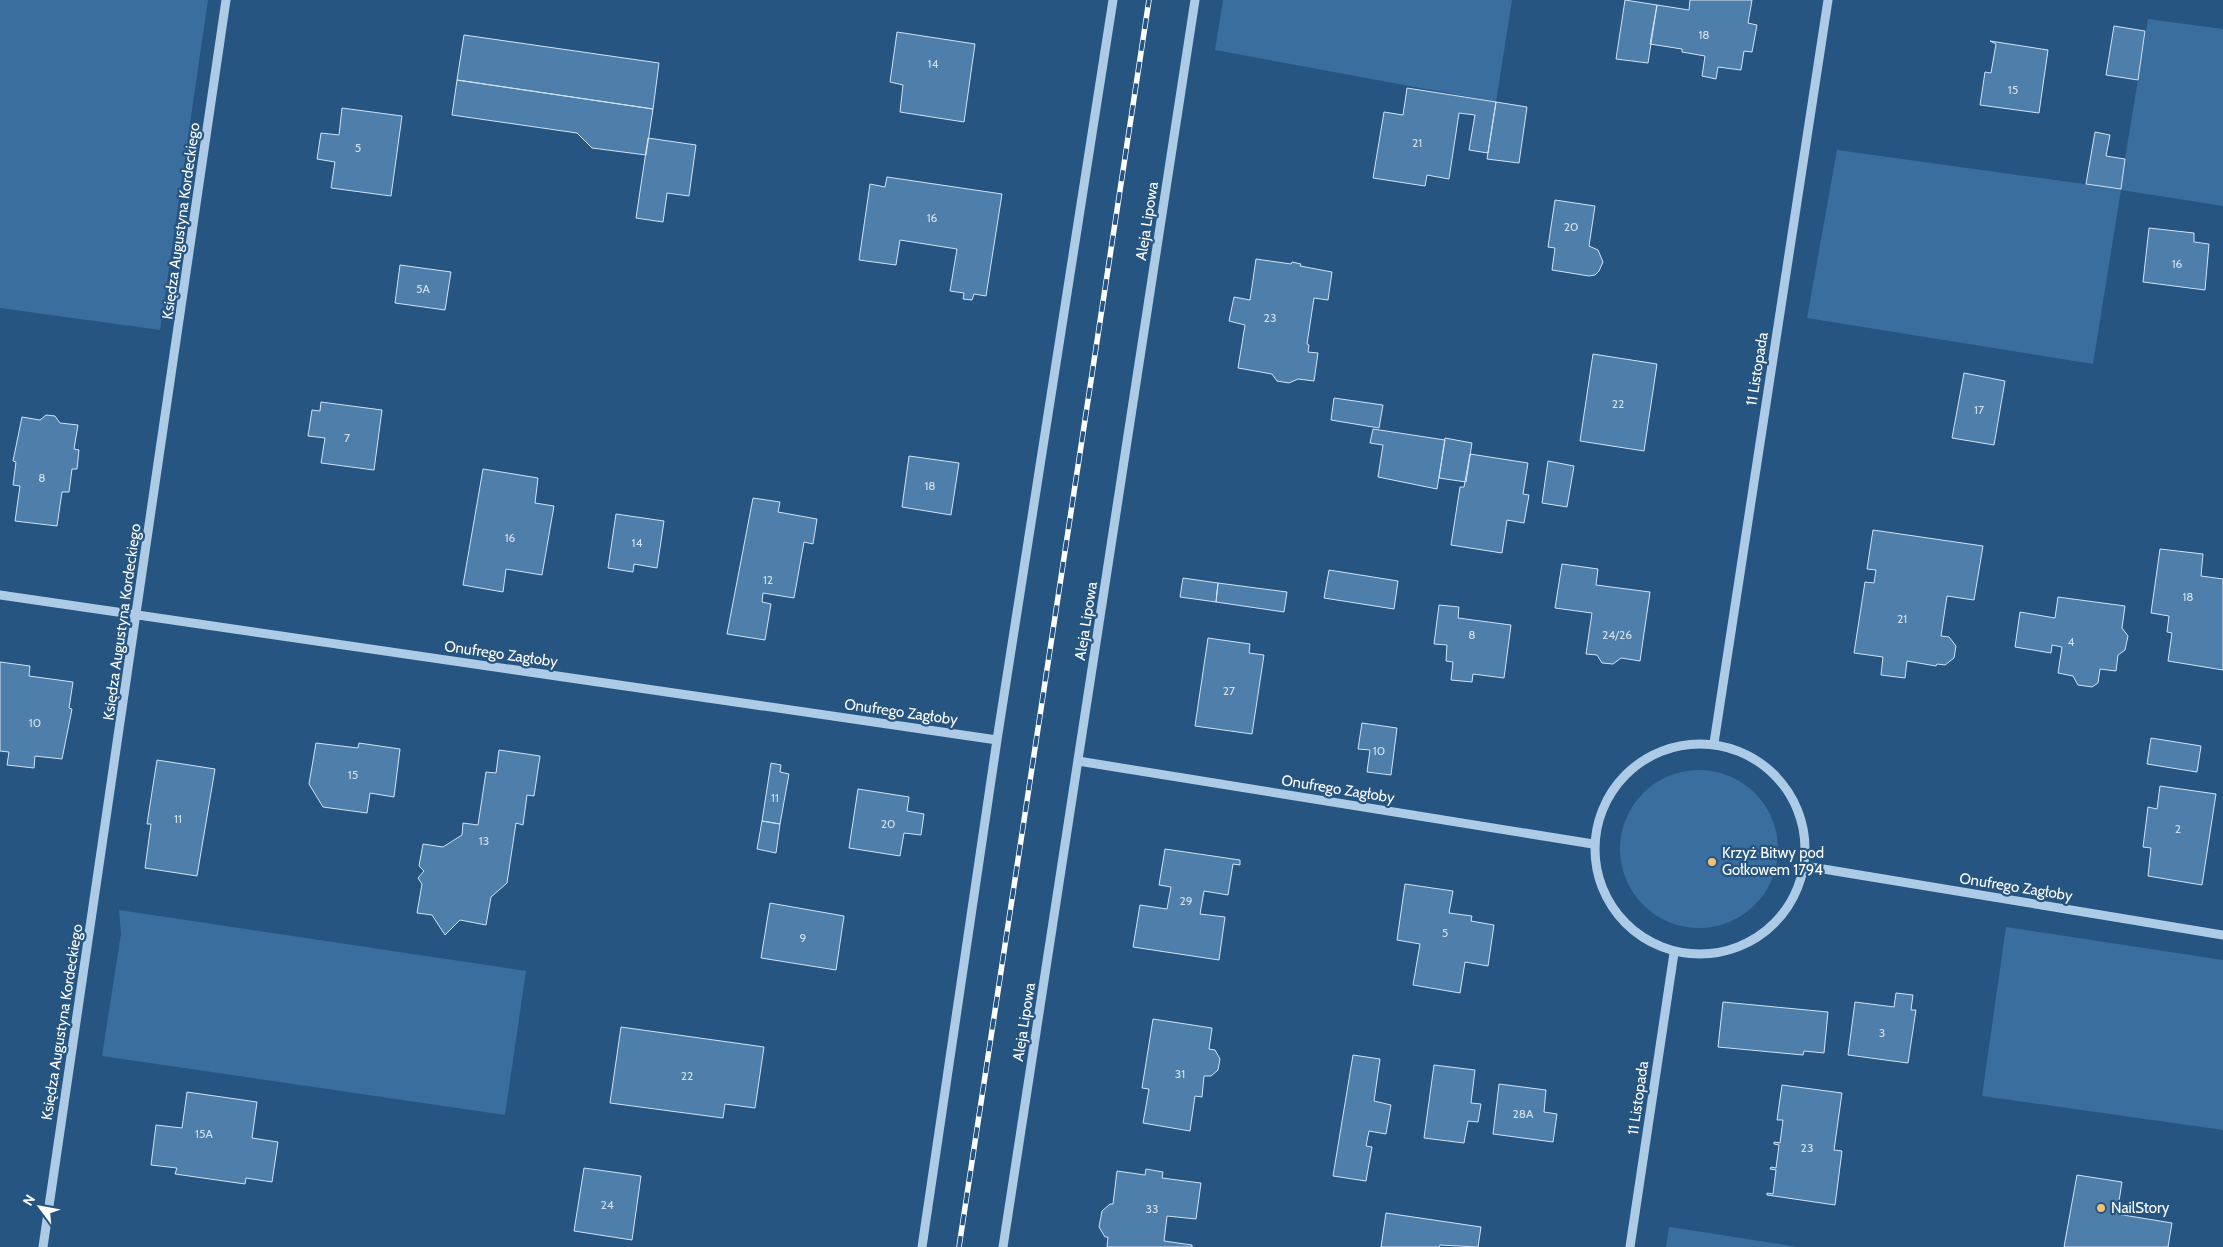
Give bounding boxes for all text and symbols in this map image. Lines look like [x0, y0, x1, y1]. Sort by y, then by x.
house number: 18 [1698, 27, 1710, 42]
house number: 14 [928, 56, 938, 71]
house number: 15 [2008, 82, 2018, 97]
street label: Księdza Augustyna Kordeckiego [158, 121, 204, 321]
house number: 21 [1412, 135, 1422, 150]
house number: 5 [355, 140, 361, 155]
street label: Aleja Lipowa [1132, 180, 1162, 262]
house number: 16 [927, 210, 938, 225]
house number: 20 [1564, 219, 1578, 234]
house number: 16 [2172, 256, 2183, 271]
house number: 5A [416, 281, 431, 296]
house number: 23 [1264, 310, 1276, 325]
street label: 11 Listopada [1742, 330, 1772, 407]
house number: 22 [1612, 396, 1624, 411]
house number: 17 [1974, 402, 1984, 417]
house number: 7 [344, 430, 350, 445]
house number: 8 [38, 470, 46, 485]
house number: 18 [924, 478, 936, 493]
street label: Księdza Augustyna Kordeckiego [99, 522, 145, 722]
house number: 16 [505, 530, 516, 545]
house number: 14 [632, 535, 642, 550]
house number: 12 [763, 572, 773, 587]
street label: Aleja Lipowa [1071, 580, 1101, 662]
house number: 18 [2182, 589, 2194, 604]
house number: 21 [1897, 611, 1907, 626]
house number: 8 [1468, 627, 1476, 642]
house number: 24/26 [1602, 627, 1632, 642]
house number: 4 [2068, 634, 2075, 649]
street label: Onufrego Zagłoby [443, 637, 559, 671]
house number: 27 [1223, 683, 1235, 698]
street label: Onufrego Zagłoby [843, 695, 959, 729]
house number: 10 [29, 715, 41, 730]
house number: 10 [1373, 743, 1385, 758]
house number: 15 [348, 767, 358, 782]
street label: Onufrego Zagłoby [1280, 771, 1396, 807]
house number: 11 [771, 790, 779, 805]
house number: 11 [174, 811, 182, 826]
house number: 20 [881, 816, 895, 831]
house number: 2 [2175, 821, 2181, 836]
house number: 13 [479, 833, 489, 848]
place label: Krzyż Bitwy pod Gołkowem 1794 [1722, 844, 1824, 879]
marker: Krzyż Bitwy pod Gołkowem 1794 [1706, 856, 1718, 868]
street label: Onufrego Zagłoby [1958, 869, 2074, 905]
house number: 29 [1179, 893, 1193, 908]
street label: Księdza Augustyna Kordeckiego [38, 923, 86, 1121]
house number: 5 [1442, 925, 1448, 940]
house number: 9 [800, 930, 807, 945]
street label: Aleja Lipowa [1009, 981, 1039, 1063]
house number: 3 [1879, 1025, 1885, 1040]
street label: 11 Listopada [1624, 1059, 1652, 1136]
house number: 31 [1175, 1066, 1185, 1081]
house number: 22 [681, 1068, 693, 1083]
house number: 28A [1513, 1106, 1534, 1121]
house number: 15A [195, 1126, 214, 1141]
house number: 23 [1801, 1140, 1813, 1155]
north arrow [15, 1182, 65, 1232]
text: N [19, 1191, 39, 1209]
house number: 24 [600, 1197, 614, 1212]
place label: NailStory [2111, 1199, 2170, 1217]
house number: 33 [1146, 1201, 1158, 1216]
marker: NailStory [2095, 1202, 2107, 1214]

